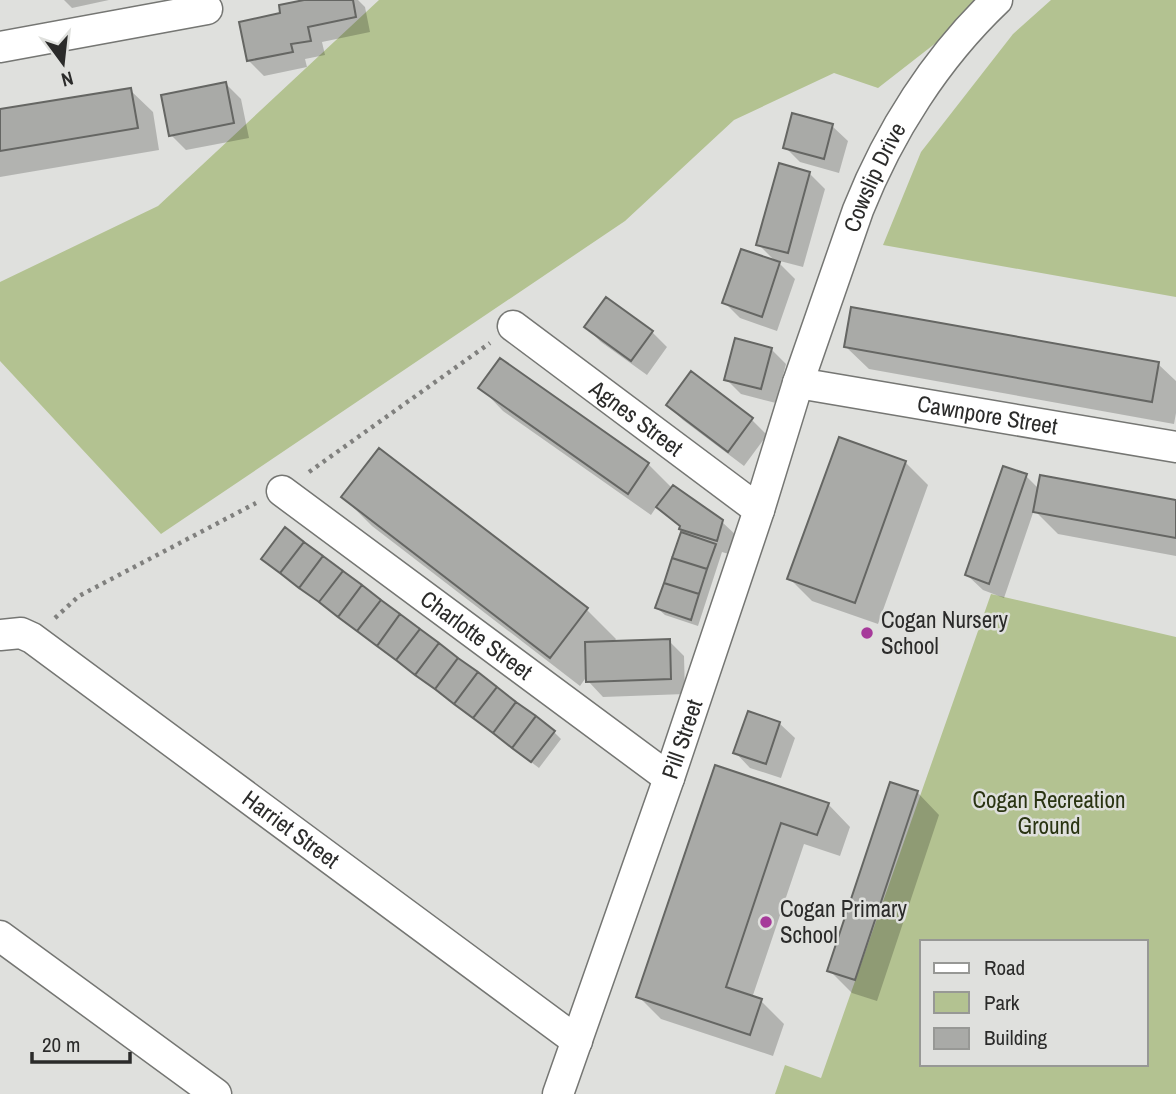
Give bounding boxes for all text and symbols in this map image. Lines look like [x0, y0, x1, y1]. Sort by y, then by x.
north arrow [28, 28, 98, 98]
text: N [59, 65, 76, 93]
street label: Cowslip Drive [836, 117, 913, 236]
street label: Agnes Street [583, 372, 690, 463]
street label: Cawnpore Street [915, 387, 1060, 442]
street label: Charlotte Street [414, 583, 539, 687]
place label: Cogan Nursery School [881, 604, 1008, 661]
marker: Cogan Nursery School [859, 625, 875, 641]
street label: Pill Street [654, 695, 709, 783]
street label: Harriet Street [236, 783, 346, 875]
park label: Cogan Recreation Ground [972, 784, 1126, 841]
place label: Cogan Primary School [780, 893, 907, 950]
marker: Cogan Primary School [758, 914, 774, 930]
legend [920, 940, 1148, 1066]
text: Road [984, 953, 1025, 982]
text: Park [984, 988, 1020, 1017]
scale bar [32, 1020, 130, 1064]
text: Building [984, 1023, 1048, 1052]
text: 20 m [42, 1030, 80, 1059]

